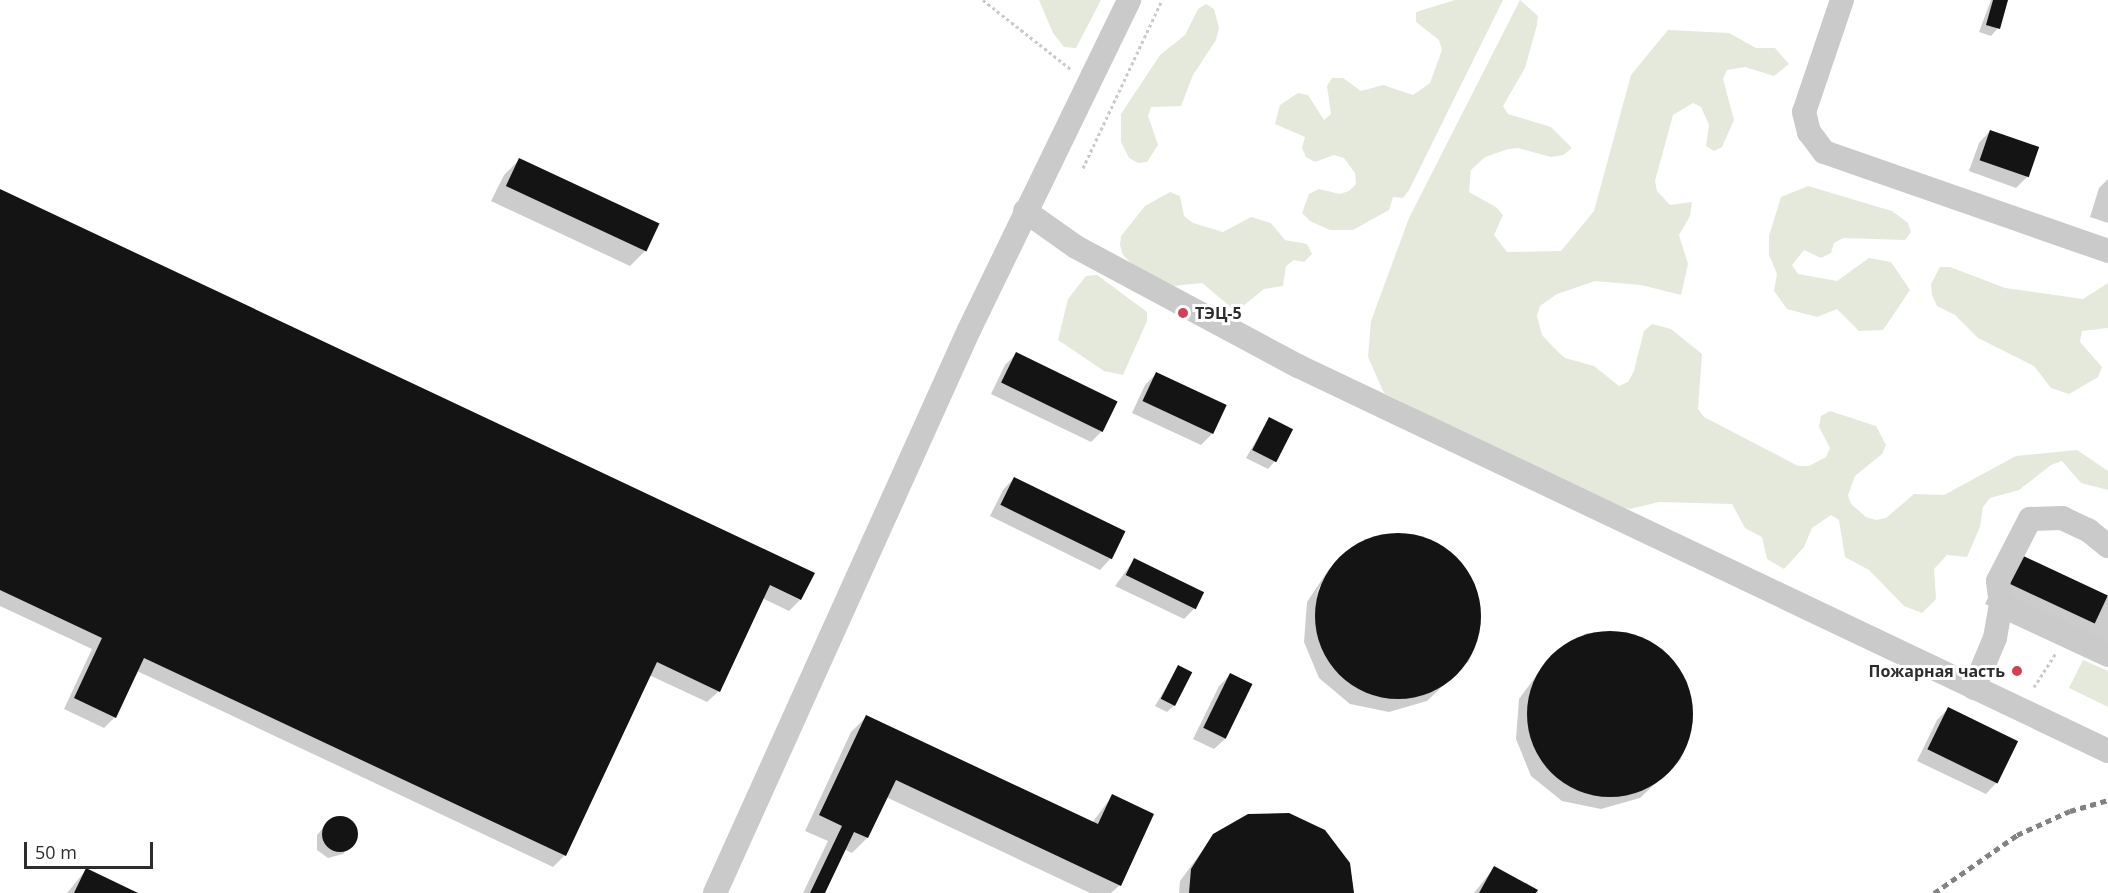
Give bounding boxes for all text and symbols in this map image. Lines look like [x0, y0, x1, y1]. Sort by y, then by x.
place label: ТЭЦ-5 [1195, 303, 1242, 323]
marker: ТЭЦ-5 [1176, 306, 1190, 320]
place label: Пожарная часть [1868, 661, 2005, 681]
marker: Пожарная часть [2010, 664, 2024, 678]
scale bar [27, 830, 156, 868]
text: 50 m [35, 840, 77, 864]

